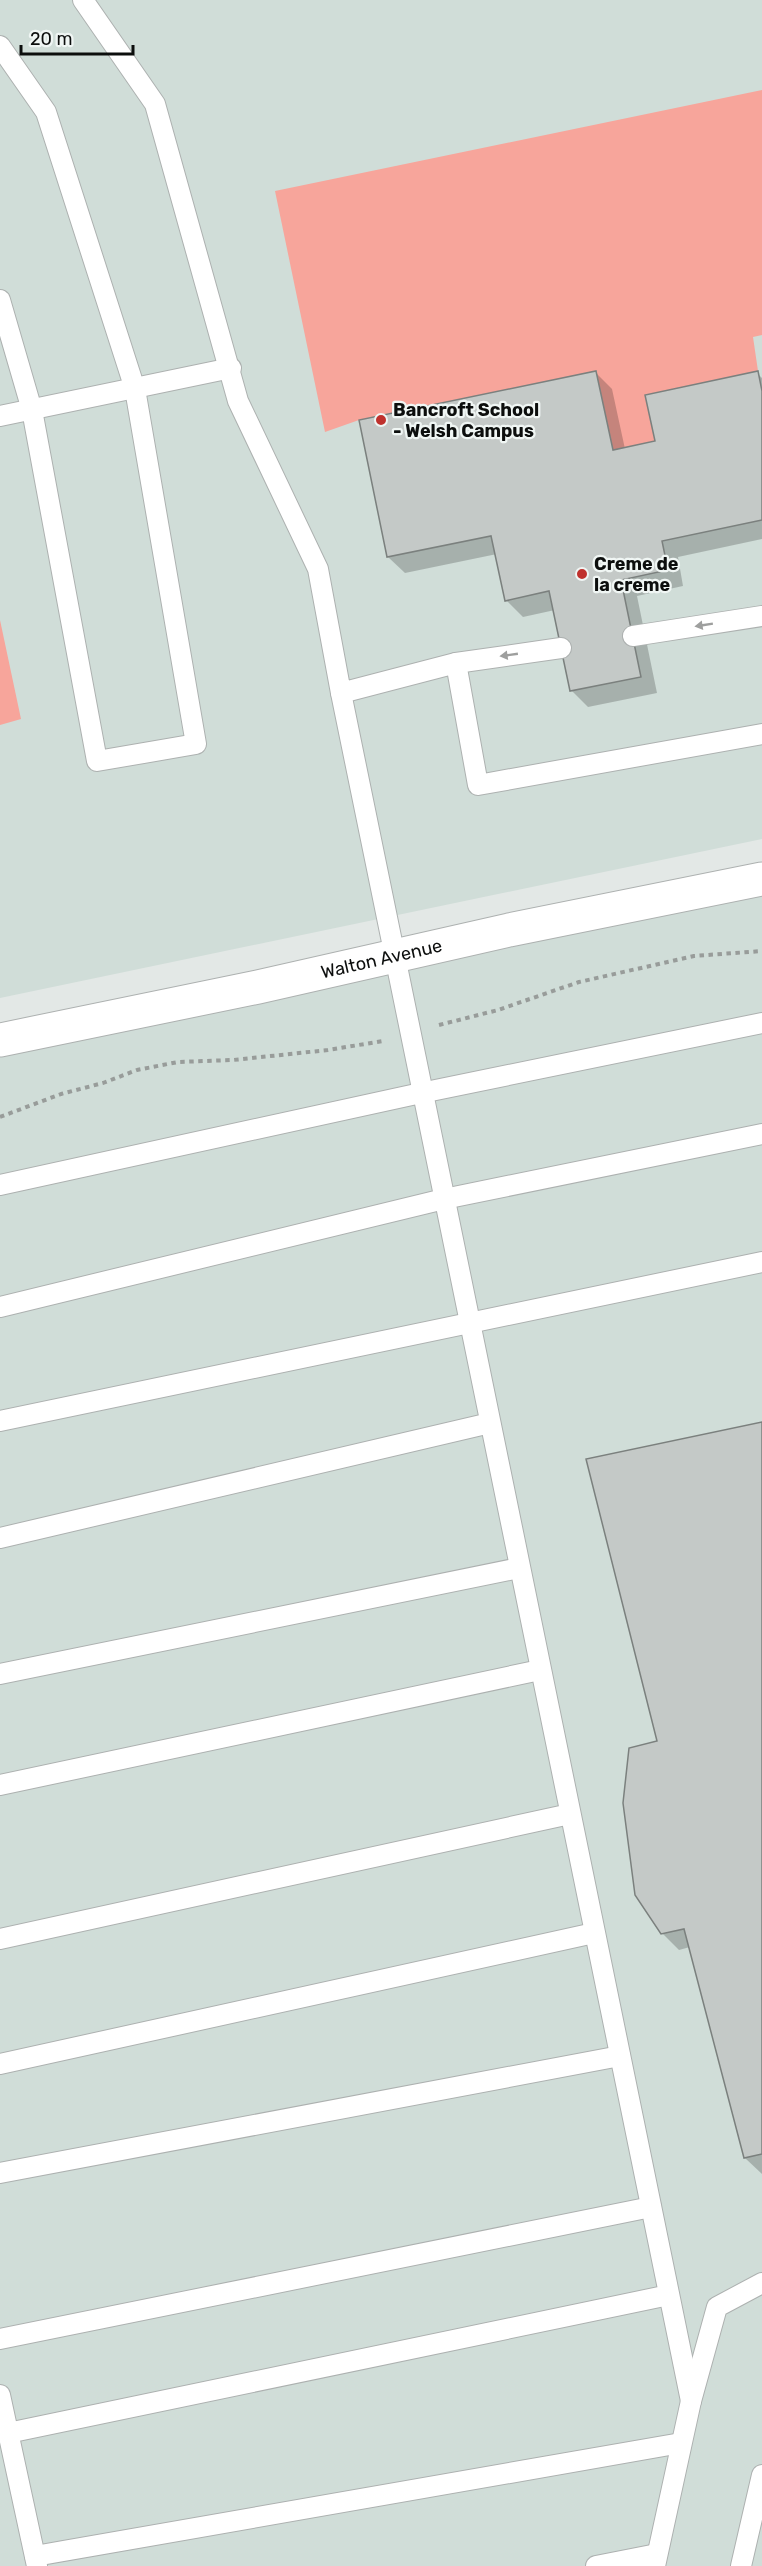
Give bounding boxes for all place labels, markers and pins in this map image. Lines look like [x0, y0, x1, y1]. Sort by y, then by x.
place label: Bancroft School - Welsh Campus [393, 399, 539, 442]
marker: Bancroft School - Welsh Campus [374, 413, 388, 427]
place label: Creme de la creme [594, 553, 679, 596]
marker: Creme de la creme [575, 567, 589, 581]

